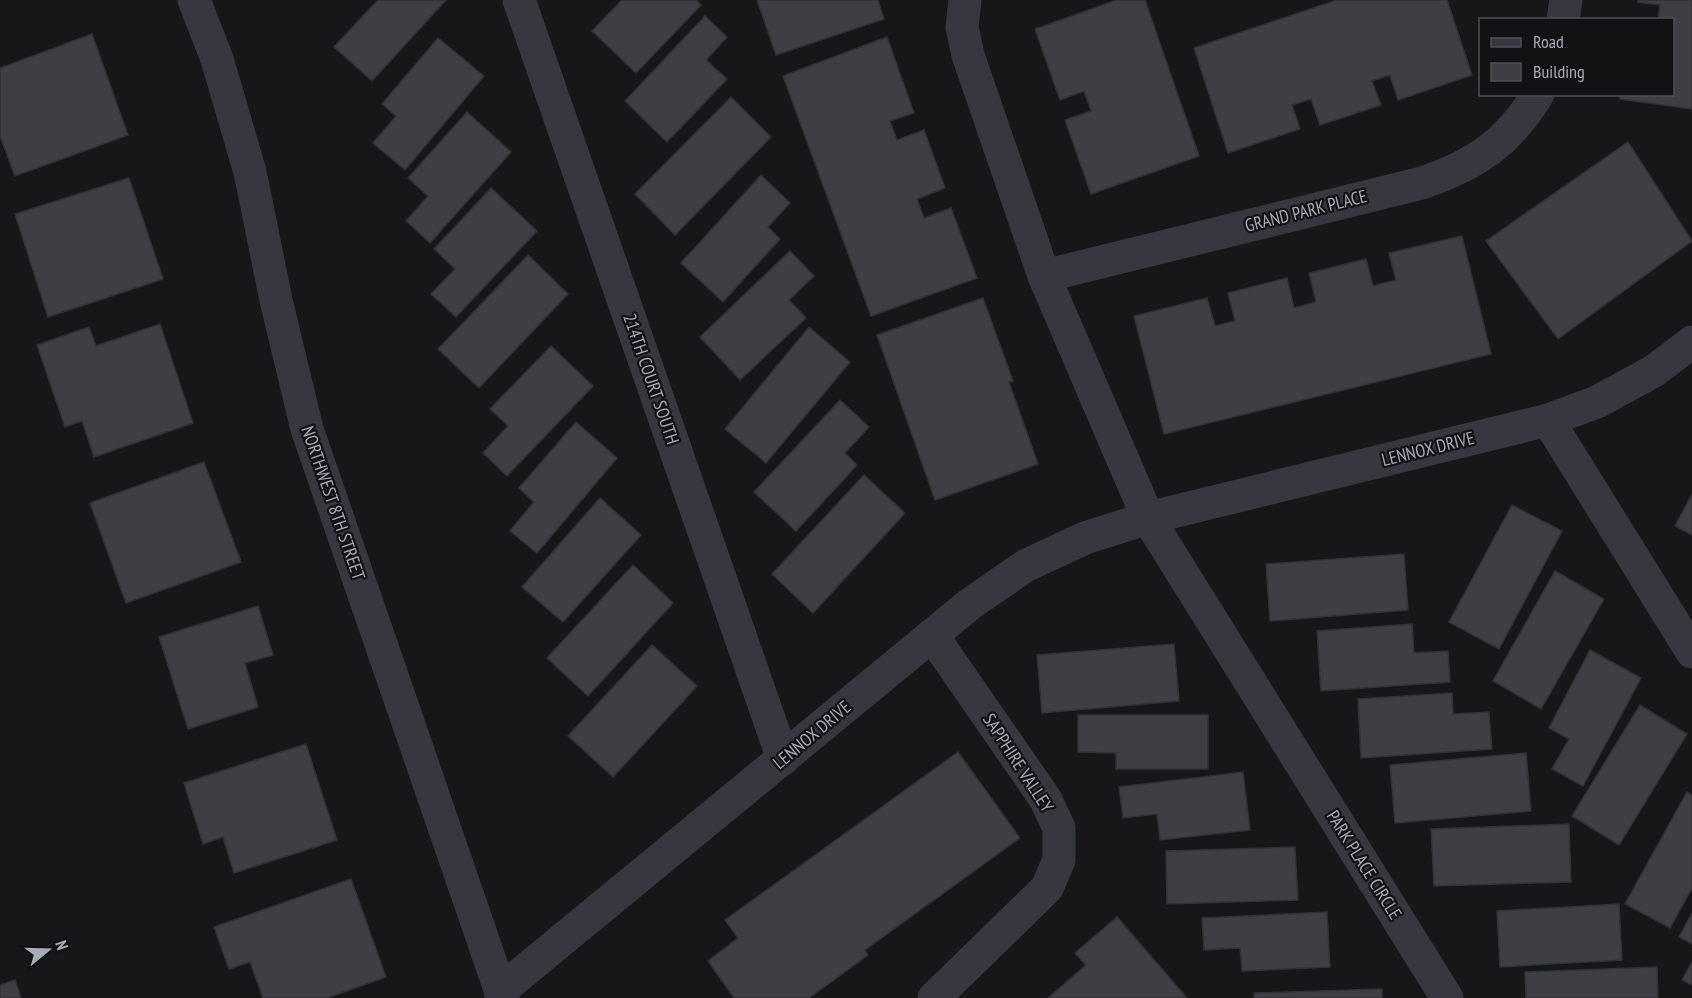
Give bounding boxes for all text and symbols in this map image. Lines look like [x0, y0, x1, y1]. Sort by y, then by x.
legend [1479, 18, 1674, 96]
text: Road [1533, 30, 1564, 53]
text: Building [1533, 60, 1585, 83]
street label: GRAND PARK PLACE [1242, 184, 1369, 237]
street label: 214TH COURT SOUTH [618, 310, 685, 447]
street label: NORTHWEST 8TH STREET [296, 423, 371, 583]
street label: LENNOX DRIVE [1379, 426, 1477, 471]
street label: LENNOX DRIVE [768, 695, 855, 774]
street label: SAPPHIRE VALLEY [978, 709, 1059, 817]
street label: PARK PLACE CIRCLE [1322, 806, 1407, 923]
north arrow [18, 920, 78, 980]
text: N [51, 938, 73, 952]

